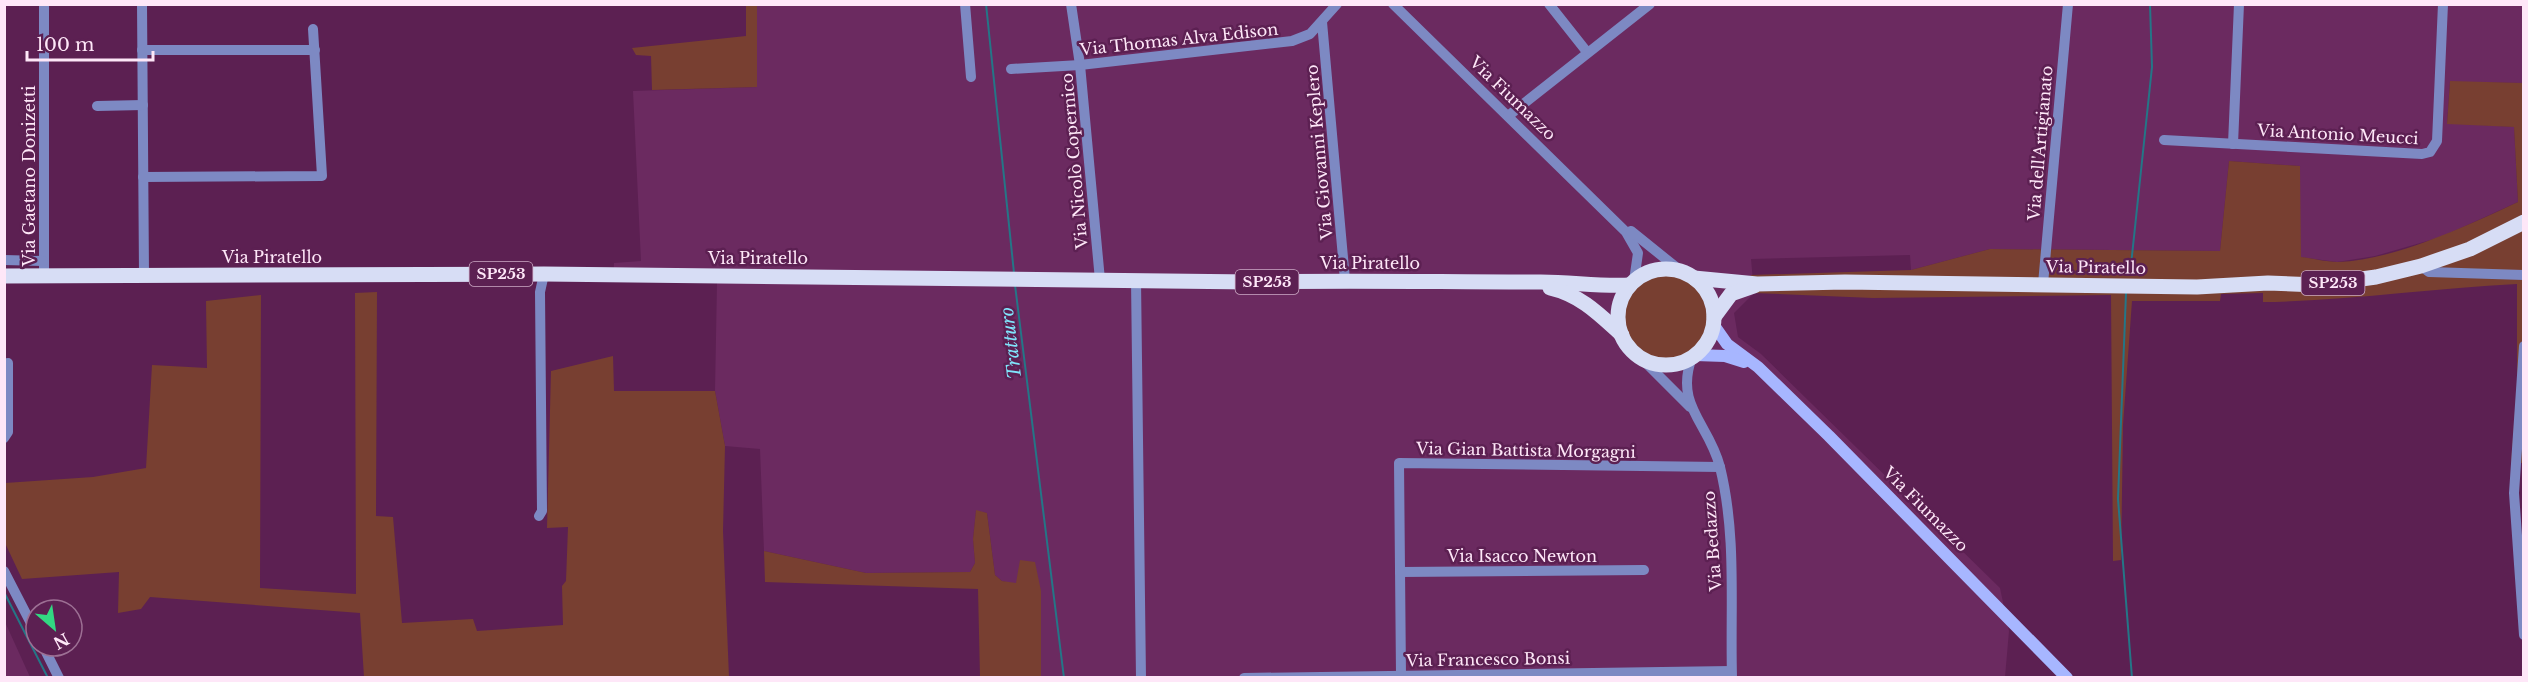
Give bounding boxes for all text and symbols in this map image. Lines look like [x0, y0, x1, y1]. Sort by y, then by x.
street label: Via Thomas Alva Edison [1078, 19, 1279, 59]
scale bar [27, 24, 153, 62]
text: 100 m [36, 34, 94, 56]
street label: Via Fiumazzo [1465, 51, 1560, 144]
street label: Via Giovanni Keplero [1301, 64, 1337, 241]
street label: Via dell'Artigianato [2023, 65, 2057, 222]
street label: Via Nicolò Copernico [1056, 72, 1092, 251]
street label: Via Gaetano Donizetti [19, 85, 39, 267]
street label: Via Antonio Meucci [2256, 120, 2420, 148]
street label: Via Piratello [221, 247, 322, 267]
street label: Via Piratello [707, 248, 808, 268]
street label: Via Piratello [1319, 253, 1420, 273]
street label: Via Piratello [2045, 256, 2146, 278]
road number: SP253 [470, 262, 532, 286]
road number: SP253 [1236, 270, 1298, 294]
road number: SP253 [2302, 271, 2364, 295]
water label: Tratturo [996, 306, 1026, 380]
street label: Via Gian Battista Morgagni [1415, 438, 1637, 462]
street label: Via Fiumazzo [1878, 461, 1973, 556]
street label: Via Bedazzo [1699, 490, 1726, 593]
street label: Via Isacco Newton [1446, 546, 1597, 566]
north arrow [24, 598, 84, 658]
text: N [50, 629, 73, 654]
street label: Via Francesco Bonsi [1405, 648, 1571, 670]

